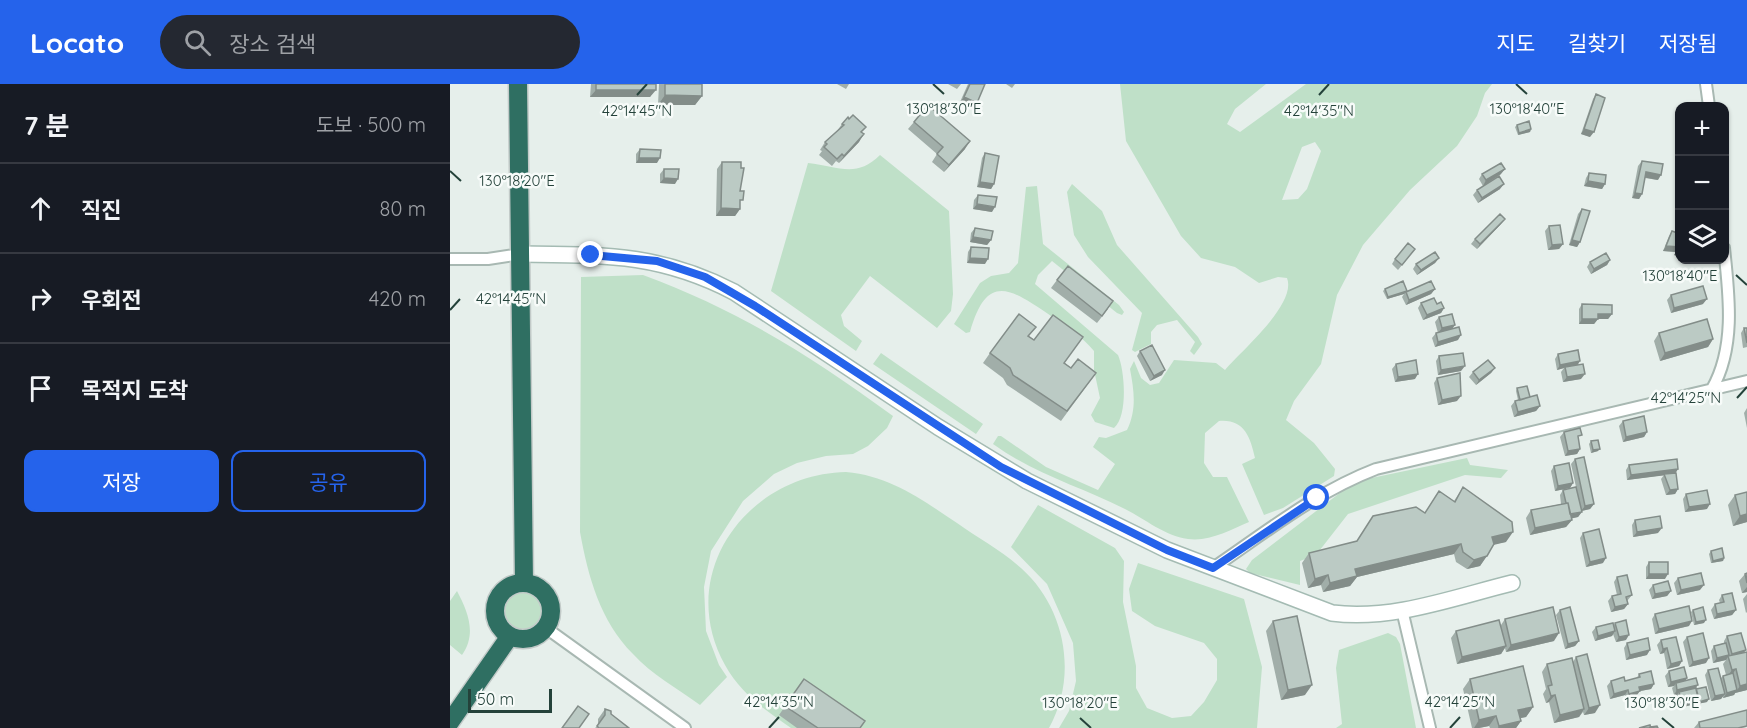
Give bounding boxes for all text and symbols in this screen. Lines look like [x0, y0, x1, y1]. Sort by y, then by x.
search box [160, 15, 580, 69]
text: Locato [30, 25, 124, 60]
icon: search [181, 26, 214, 59]
text: 장소 검색 [229, 30, 316, 58]
text: 지도 [1496, 30, 1535, 56]
text: 길찾기 [1568, 30, 1626, 56]
text: 저장됨 [1659, 30, 1717, 56]
text: 130°18'30"E [907, 99, 981, 118]
text: 130°18'40"E [1490, 99, 1564, 118]
text: 42°14'45"N [602, 101, 672, 120]
text: 42°14'35"N [1284, 101, 1354, 120]
map controls [1675, 102, 1729, 264]
button: + [1675, 102, 1729, 156]
text: 7 분 [24, 109, 69, 142]
text: 도보 · 500 m [316, 112, 426, 137]
button: − [1675, 156, 1729, 210]
text: 130°18'20"E [479, 171, 555, 190]
icon: ahead [24, 192, 57, 225]
text: 직진 [81, 196, 121, 224]
text: 80 m [380, 196, 426, 221]
button: layers [1675, 210, 1729, 264]
route end [577, 241, 603, 267]
text: 130°18'40"E [1643, 266, 1717, 285]
icon: right [24, 282, 57, 315]
text: 우회전 [81, 286, 142, 314]
text: 420 m [369, 286, 426, 311]
text: 42°14'45"N [476, 289, 546, 308]
icon: arrive [24, 372, 57, 405]
text: 목적지 도착 [81, 376, 188, 404]
text: 42°14'25"N [1651, 388, 1721, 407]
button: 저장 [24, 450, 219, 512]
button: 공유 [231, 450, 426, 512]
route start [1303, 484, 1329, 510]
scale bar [468, 686, 552, 714]
text: 50 m [477, 689, 514, 709]
text: 42°14'35"N [744, 692, 814, 711]
text: 42°14'25"N [1425, 692, 1495, 711]
text: 130°18'20"E [1042, 693, 1118, 712]
text: 130°18'30"E [1625, 693, 1699, 712]

